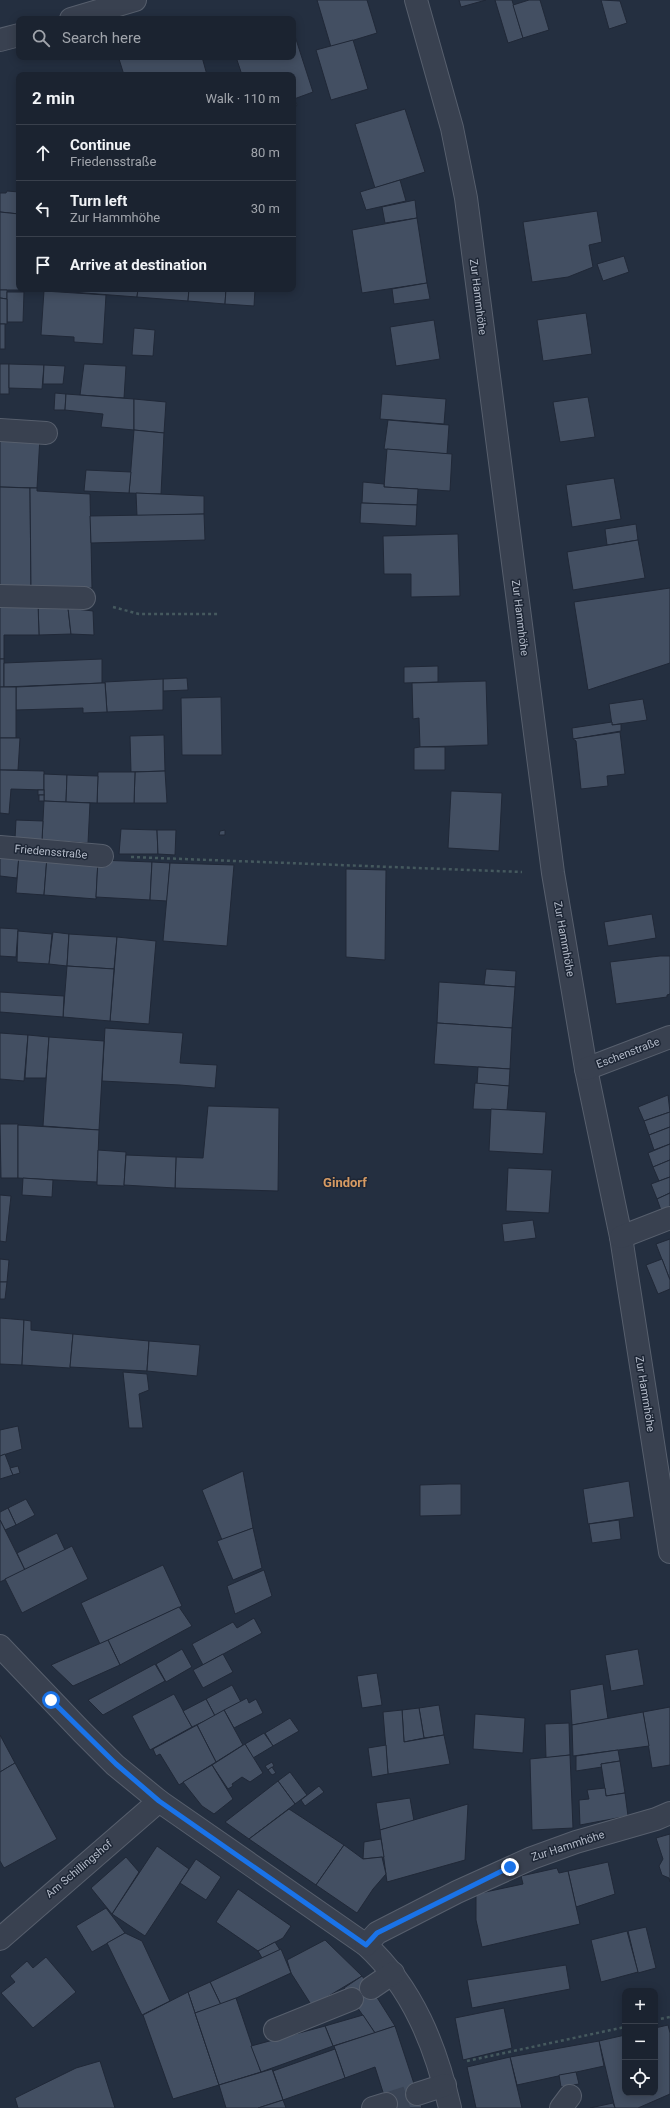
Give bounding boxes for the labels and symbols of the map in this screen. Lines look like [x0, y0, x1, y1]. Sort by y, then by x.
street label: Zur Hammhöhe [467, 258, 489, 336]
street label: Zur Hammhöhe [509, 579, 531, 657]
street label: Friedensstraße [14, 842, 88, 862]
street label: Zur Hammhöhe [551, 900, 577, 978]
street label: Eschenstraße [594, 1035, 662, 1071]
district label: Gindorf [323, 1175, 367, 1190]
street label: Zur Hammhöhe [633, 1355, 657, 1433]
route start [42, 1691, 60, 1709]
street label: Zur Hammhöhe [530, 1828, 606, 1864]
street label: Am Schillingshof [43, 1837, 115, 1901]
route end [501, 1858, 519, 1876]

